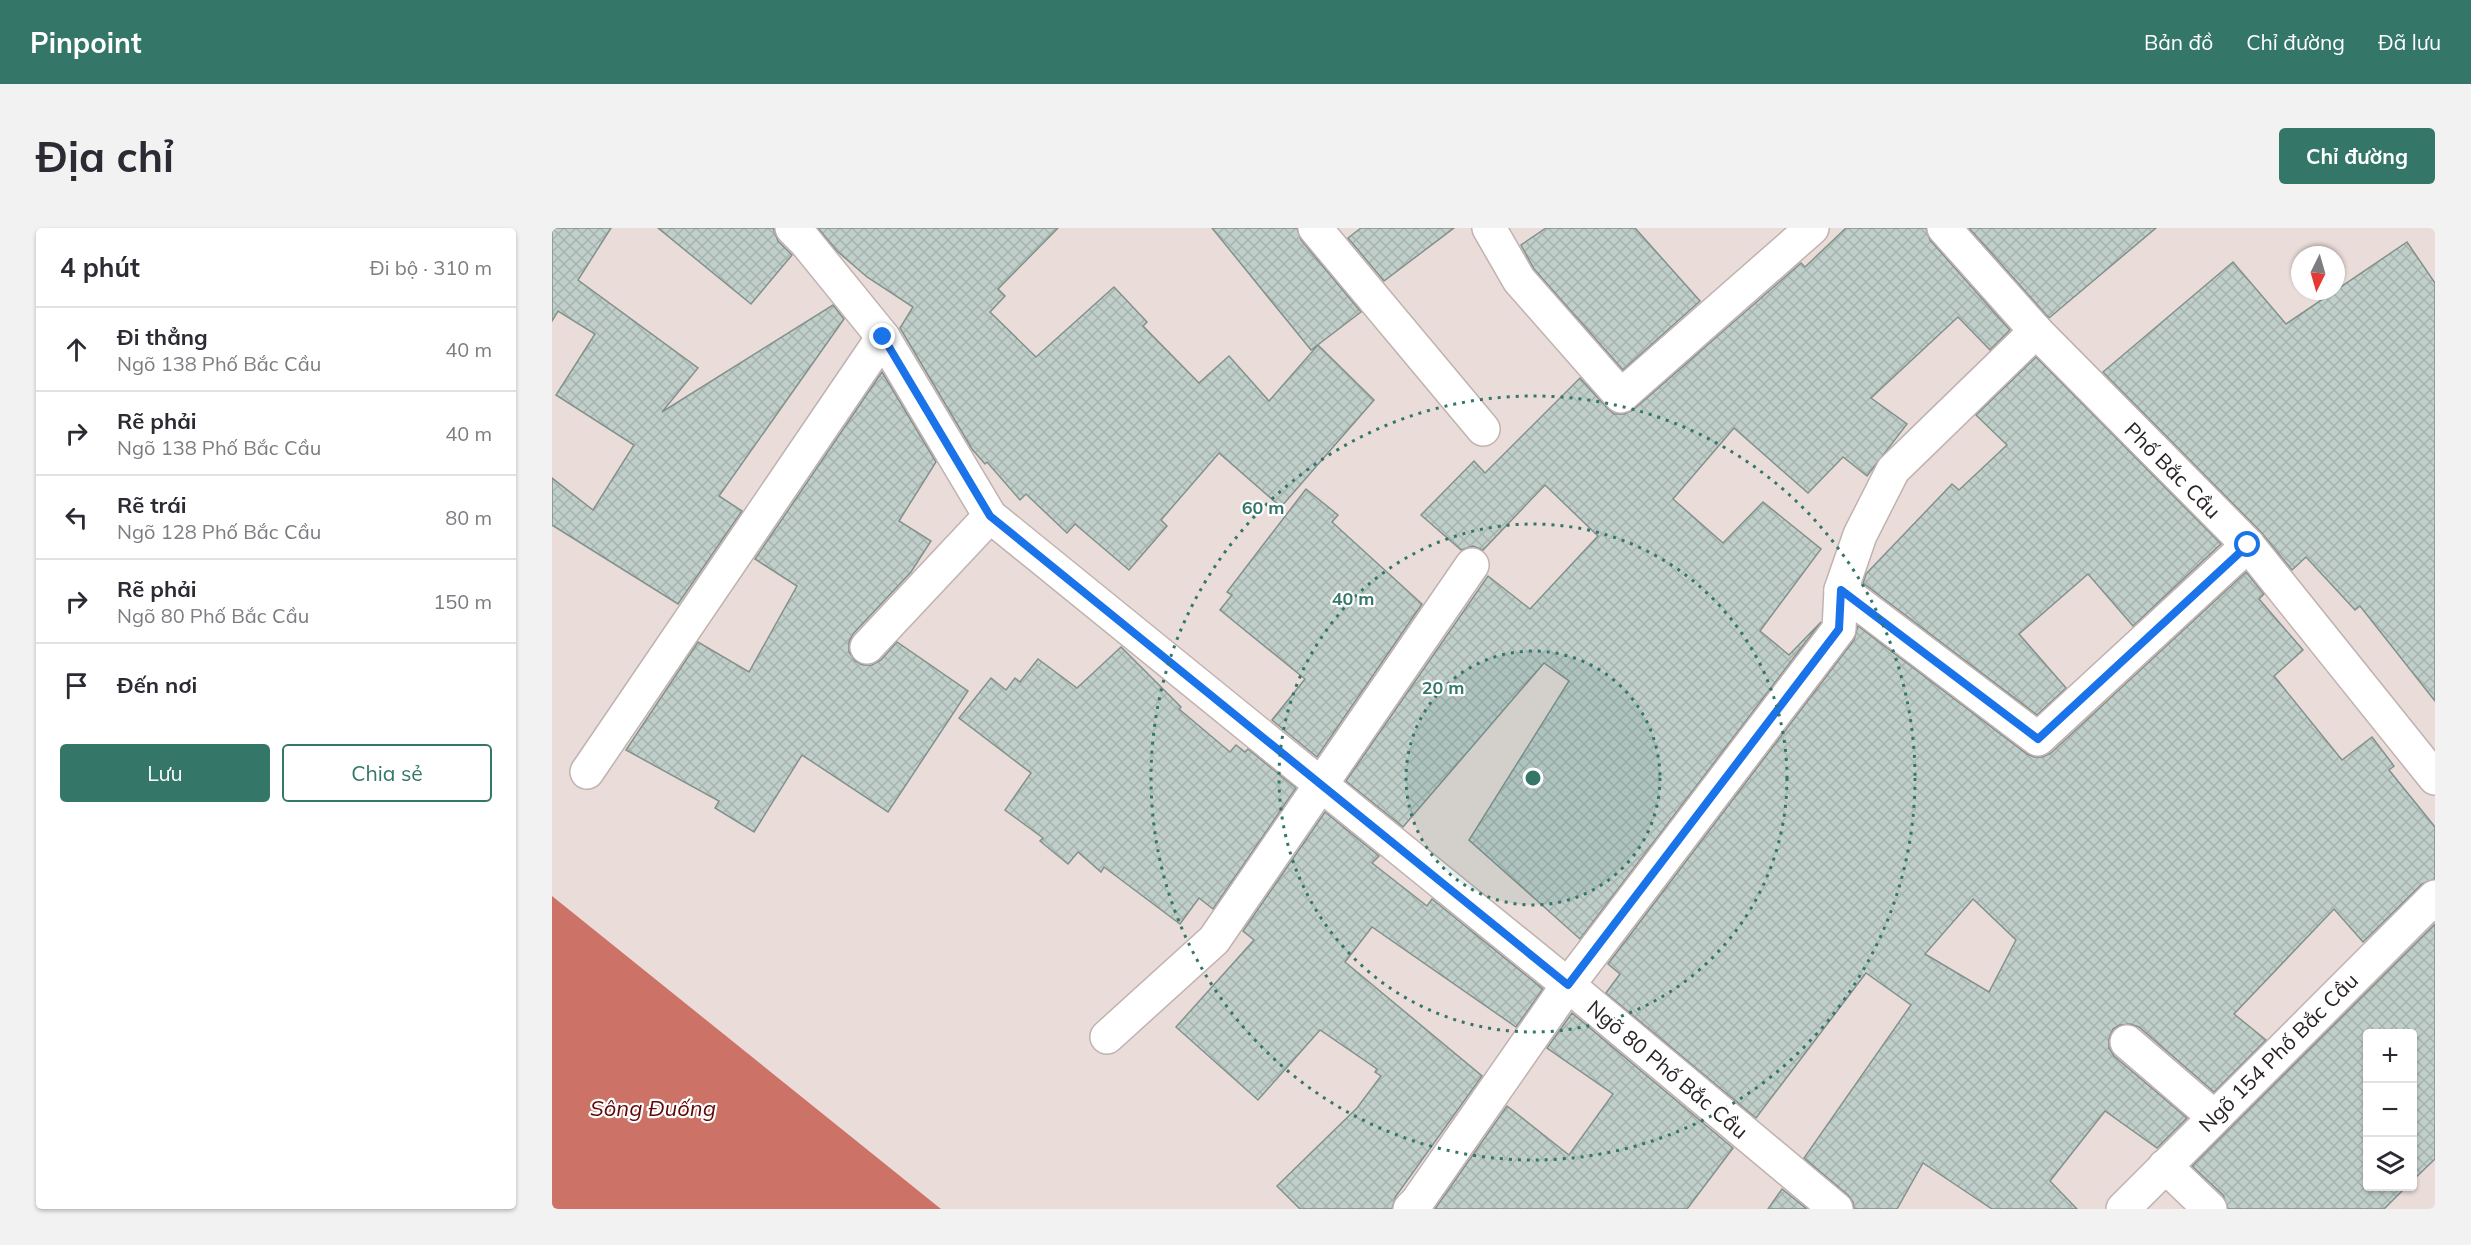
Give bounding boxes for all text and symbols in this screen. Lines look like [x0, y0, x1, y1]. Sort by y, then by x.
text: Pinpoint [30, 25, 142, 60]
text: Bản đồ [2144, 29, 2213, 55]
text: Chỉ đường [2246, 29, 2345, 55]
text: Đã lưu [2378, 29, 2441, 55]
button: Chỉ đường [2279, 128, 2435, 184]
text: Địa chỉ [36, 130, 174, 183]
north arrow [2291, 246, 2345, 300]
text: 4 phút [60, 251, 140, 284]
text: Đi bộ · 310 m [370, 255, 492, 280]
text: Đi thẳng [117, 323, 208, 351]
route end [869, 323, 895, 349]
icon: ahead [60, 333, 93, 366]
text: 40 m [445, 337, 492, 362]
text: Ngõ 138 Phố Bắc Cầu [117, 351, 321, 376]
text: Rẽ phải [117, 407, 197, 435]
icon: right [60, 417, 93, 450]
street label: Phố Bắc Cầu [2120, 417, 2226, 523]
text: 40 m [445, 421, 492, 446]
text: Ngõ 138 Phố Bắc Cầu [117, 435, 321, 460]
text: Rẽ trái [117, 491, 187, 519]
text: 60 m [1242, 496, 1284, 519]
icon: left [60, 501, 93, 534]
text: 80 m [445, 505, 492, 530]
text: Ngõ 128 Phố Bắc Cầu [117, 519, 321, 544]
route start [2234, 531, 2260, 557]
text: Rẽ phải [117, 575, 197, 603]
icon: right [60, 585, 93, 618]
text: 40 m [1332, 587, 1374, 610]
text: 150 m [433, 589, 492, 614]
text: Ngõ 80 Phố Bắc Cầu [117, 603, 309, 628]
icon: arrive [60, 669, 93, 702]
text: Đến nơi [117, 671, 197, 699]
text: 20 m [1422, 676, 1464, 699]
button: Lưu [60, 744, 270, 802]
button: Chia sẻ [282, 744, 492, 802]
centre of rings [1523, 768, 1543, 788]
street label: Ngõ 154 Phố Bắc Cầu [2193, 967, 2363, 1137]
street label: Ngõ 80 Phố Bắc Cầu [1582, 994, 1754, 1144]
map controls [2363, 1029, 2417, 1191]
button: + [2363, 1029, 2417, 1083]
button: − [2363, 1083, 2417, 1137]
water label: Sông Đuống [590, 1094, 716, 1122]
button: layers [2363, 1137, 2417, 1191]

